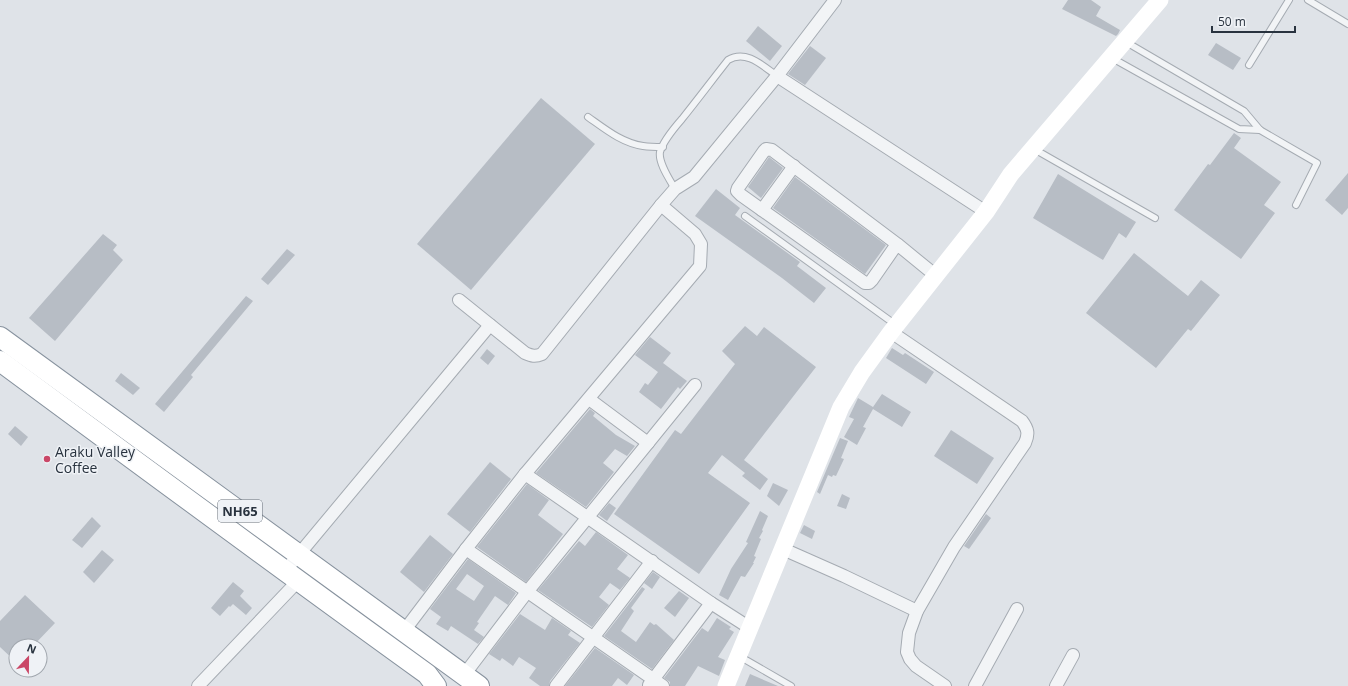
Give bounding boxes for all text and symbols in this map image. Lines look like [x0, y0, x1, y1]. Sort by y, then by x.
scale bar [1212, 8, 1295, 34]
text: 50 m [1218, 13, 1246, 30]
place label: Araku Valley Coffee [55, 442, 136, 477]
marker: Araku Valley Coffee [42, 454, 52, 464]
road number: NH65 [218, 500, 262, 522]
north arrow [8, 638, 48, 678]
text: N [25, 640, 39, 657]

